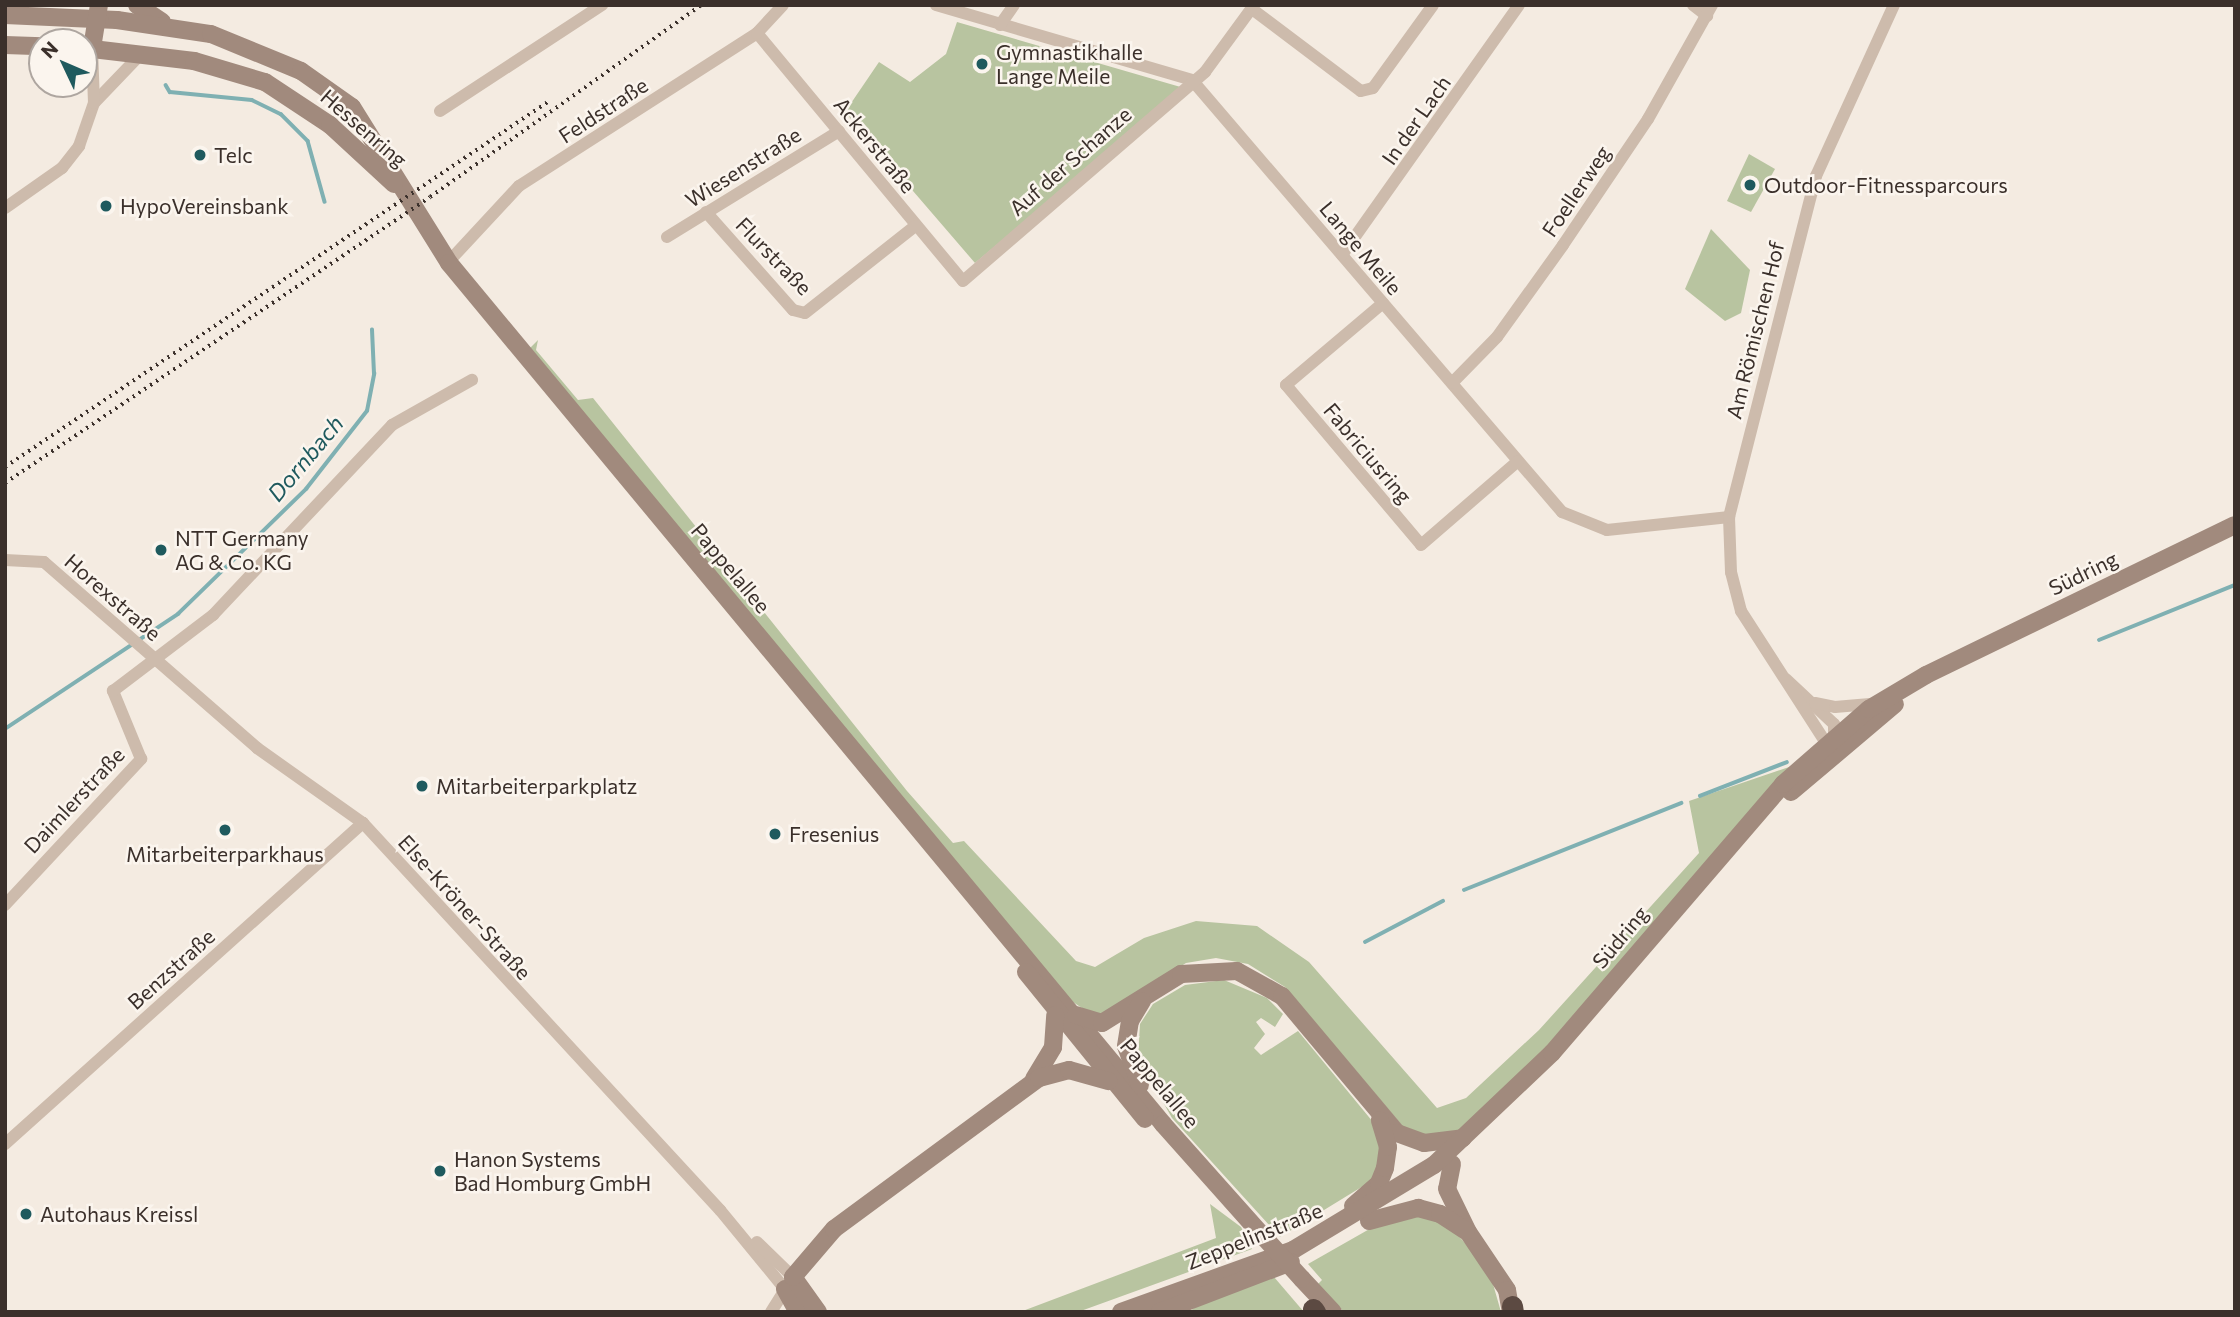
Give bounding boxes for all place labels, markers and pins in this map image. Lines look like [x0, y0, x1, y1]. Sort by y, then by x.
place label: Gymnastikhalle Lange Meile [996, 39, 1143, 89]
marker: Gymnastikhalle Lange Meile [974, 56, 990, 72]
place label: Telc [214, 142, 253, 168]
marker: Telc [192, 147, 208, 163]
place label: Outdoor-Fitnessparcours [1764, 172, 2008, 198]
marker: Outdoor-Fitnessparcours [1742, 177, 1758, 193]
place label: HypoVereinsbank [120, 193, 289, 219]
marker: HypoVereinsbank [98, 198, 114, 214]
place label: NTT Germany AG & Co. KG [175, 525, 309, 575]
marker: NTT Germany AG & Co. KG [153, 542, 169, 558]
place label: Mitarbeiterparkplatz [436, 773, 637, 799]
marker: Mitarbeiterparkplatz [414, 778, 430, 794]
place label: Fresenius [789, 821, 879, 847]
marker: Mitarbeiterparkhaus [217, 822, 233, 838]
marker: Fresenius [767, 826, 783, 842]
place label: Mitarbeiterparkhaus [126, 841, 324, 867]
place label: Hanon Systems Bad Homburg GmbH [454, 1146, 651, 1196]
marker: Hanon Systems Bad Homburg GmbH [432, 1163, 448, 1179]
place label: Autohaus Kreissl [40, 1201, 198, 1227]
marker: Autohaus Kreissl [18, 1206, 34, 1222]

